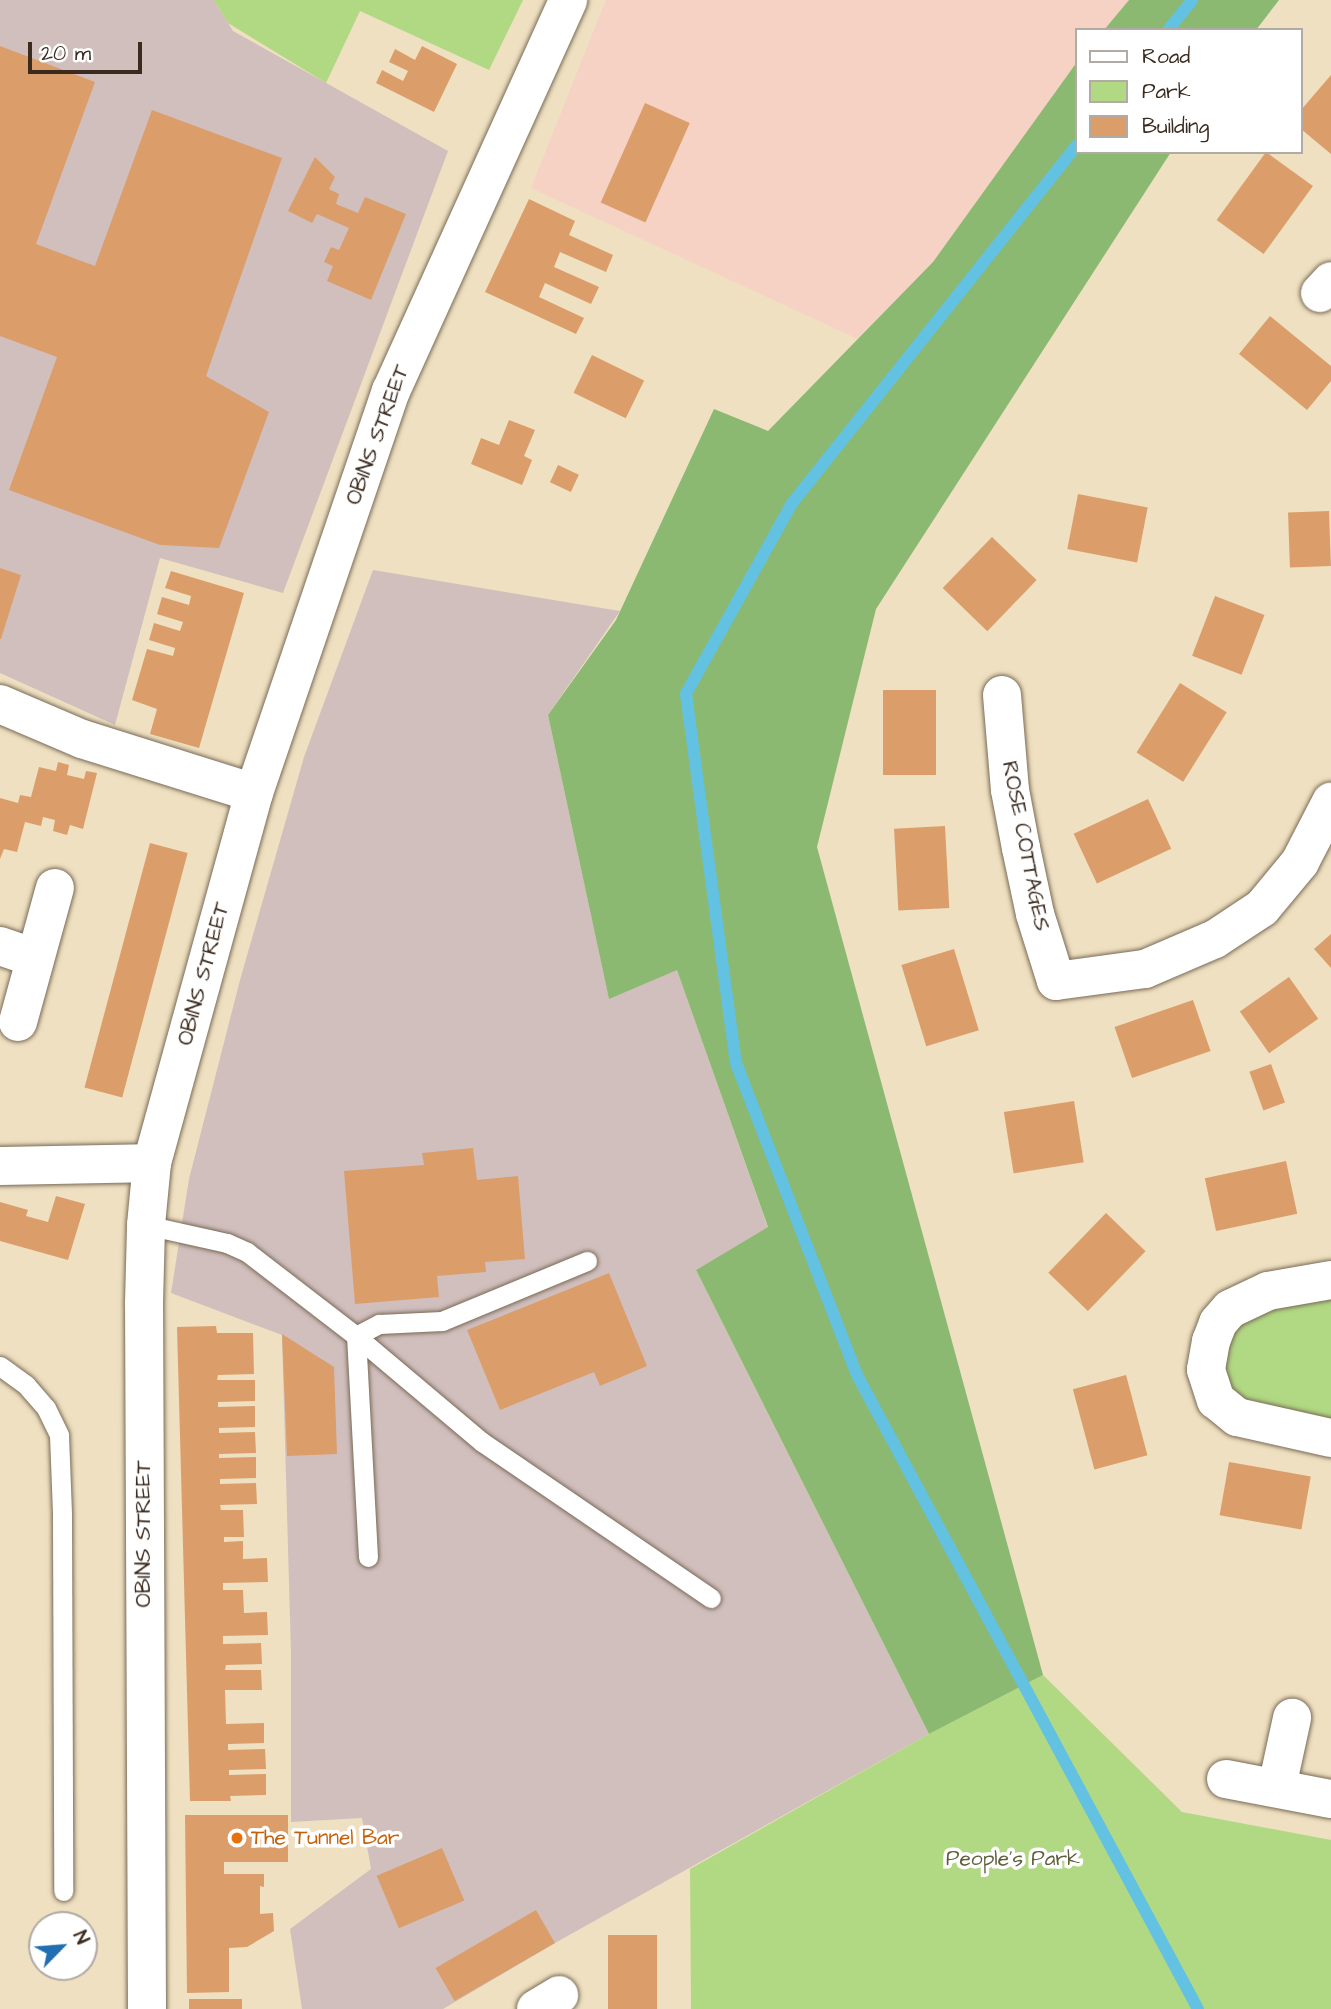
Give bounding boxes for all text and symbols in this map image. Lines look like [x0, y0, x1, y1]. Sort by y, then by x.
scale bar [32, 28, 145, 72]
legend [1076, 28, 1303, 154]
text: 20 m [41, 39, 91, 68]
text: Road [1142, 42, 1190, 71]
text: Park [1142, 77, 1191, 106]
text: Building [1142, 112, 1209, 141]
street label: OBINS STREET [341, 362, 415, 508]
street label: ROSE COTTAGES [996, 759, 1054, 933]
street label: OBINS STREET [173, 900, 235, 1048]
street label: OBINS STREET [131, 1461, 157, 1607]
place label: The Tunnel Bar [251, 1825, 399, 1851]
marker: The Tunnel Bar [229, 1830, 245, 1846]
park label: People's Park [946, 1846, 1080, 1872]
north arrow [28, 1911, 98, 1981]
text: N [66, 1927, 95, 1949]

